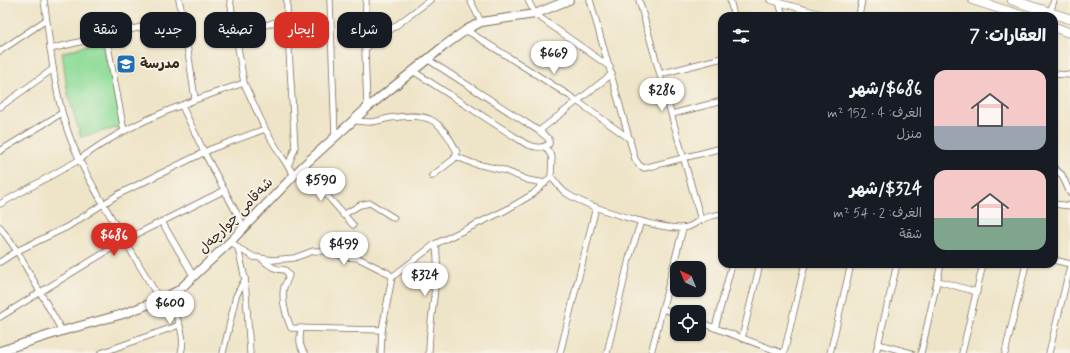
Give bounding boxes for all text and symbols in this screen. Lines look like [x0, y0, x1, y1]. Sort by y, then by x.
chip: شقة [80, 12, 132, 48]
chip: جديد [140, 12, 196, 48]
chip: تصفية [204, 12, 266, 48]
chip: إيجار [274, 12, 329, 48]
chip: شراء [337, 12, 392, 48]
icon: filters [730, 25, 752, 47]
text: العقارات: 7 [970, 25, 1046, 47]
pin: $669 [530, 41, 578, 75]
text: $669 [540, 45, 568, 62]
school or university icon: مدرسة [115, 53, 137, 75]
place label: مدرسة [140, 55, 180, 73]
pin: $286 [638, 78, 686, 112]
text: $686/شهر [850, 78, 922, 100]
text: $286 [648, 82, 676, 99]
icon: home [966, 86, 1014, 134]
text: الغرف: 4 · 152 m² [827, 105, 922, 122]
text: منزل [896, 126, 922, 143]
pin: $590 [297, 168, 345, 202]
text: $590 [305, 172, 337, 189]
street label: شەقامی چوارچەل [195, 174, 277, 258]
text: $324/شهر [850, 178, 922, 200]
icon: home [966, 186, 1014, 234]
text: الغرف: 2 · 54 m² [833, 205, 922, 222]
pin: $686 [90, 223, 138, 257]
text: شقة [899, 226, 922, 243]
text: $686 [100, 227, 128, 244]
pin: $499 [320, 232, 368, 266]
text: $499 [329, 236, 359, 253]
north arrow [670, 261, 706, 297]
map controls [670, 261, 706, 341]
pin: $324 [401, 263, 449, 297]
text: $324 [411, 267, 439, 284]
pin: $600 [146, 291, 194, 325]
text: $600 [155, 295, 185, 312]
button: locate [670, 305, 706, 341]

